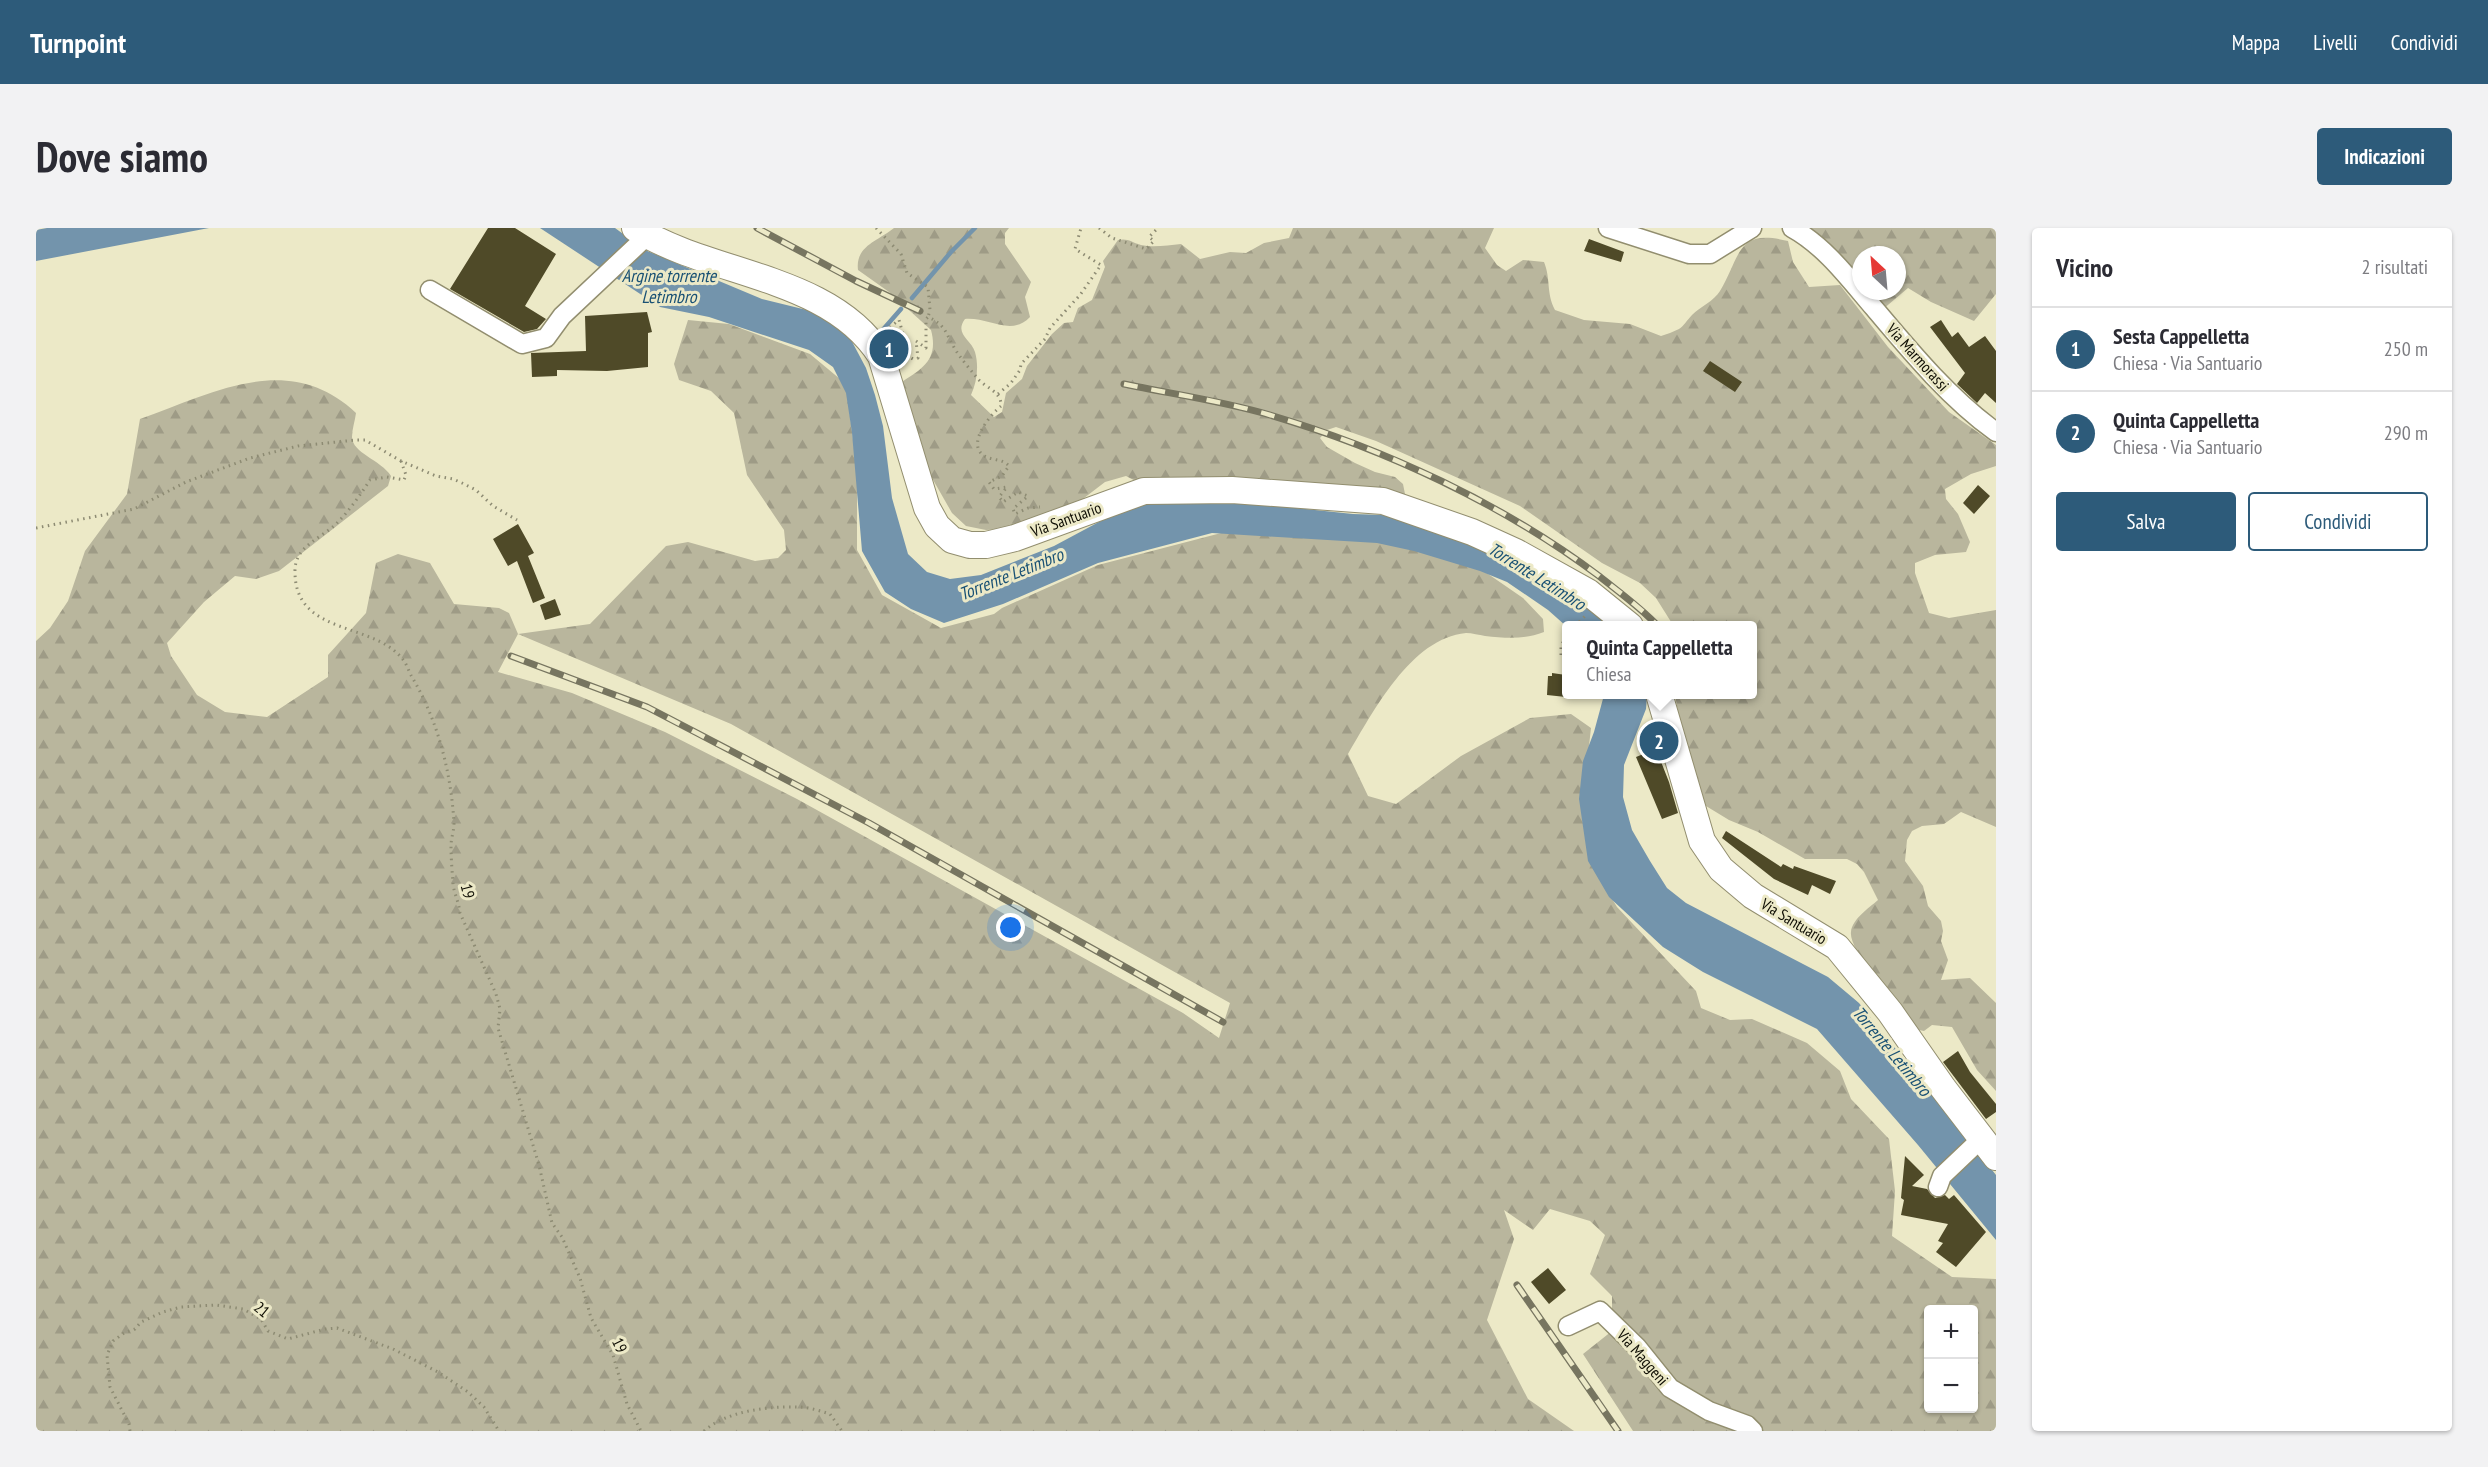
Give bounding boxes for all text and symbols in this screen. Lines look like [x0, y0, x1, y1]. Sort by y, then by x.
text: Turnpoint [30, 24, 126, 61]
text: Mappa [2232, 29, 2280, 56]
text: Livelli [2313, 29, 2358, 56]
text: Condividi [2391, 29, 2458, 56]
button: Indicazioni [2317, 128, 2452, 185]
text: Dove siamo [36, 129, 208, 184]
north arrow [1852, 246, 1906, 300]
text: Vicino [2056, 251, 2113, 284]
text: 2 risultati [2362, 254, 2428, 280]
water label: Argine torrente Letimbro [622, 264, 718, 308]
street label: Via Marmorassi [1882, 318, 1954, 395]
text: Sesta Cappelletta [2113, 322, 2249, 350]
pin: 1 [870, 326, 908, 372]
text: 1 [2071, 336, 2080, 362]
text: 250 m [2384, 336, 2428, 362]
text: Chiesa · Via Santuario [2113, 350, 2262, 376]
text: Quinta Cappelletta [2113, 406, 2259, 434]
text: 2 [2071, 420, 2080, 446]
text: 290 m [2384, 420, 2428, 446]
text: Chiesa · Via Santuario [2113, 434, 2262, 460]
button: Salva [2056, 492, 2236, 551]
button: Condividi [2248, 492, 2428, 551]
street label: Via Santuario [1027, 497, 1104, 541]
water label: Torrente Letimbro [1484, 537, 1591, 616]
water label: Torrente Letimbro [955, 542, 1068, 605]
popup [1562, 621, 1757, 699]
text: Quinta Cappelletta [1586, 633, 1733, 661]
text: Chiesa [1586, 661, 1632, 687]
pin: 2 [1640, 718, 1678, 764]
street label: 19 [457, 882, 479, 900]
street label: Via Santuario [1757, 893, 1831, 949]
your location [996, 913, 1025, 942]
water label: Torrente Letimbro [1848, 1001, 1937, 1102]
street label: 21 [250, 1297, 274, 1321]
map controls [1924, 1305, 1978, 1413]
button: + [1924, 1305, 1978, 1359]
street label: Via Maggeni [1612, 1324, 1673, 1389]
street label: 19 [608, 1334, 632, 1356]
button: − [1924, 1359, 1978, 1413]

